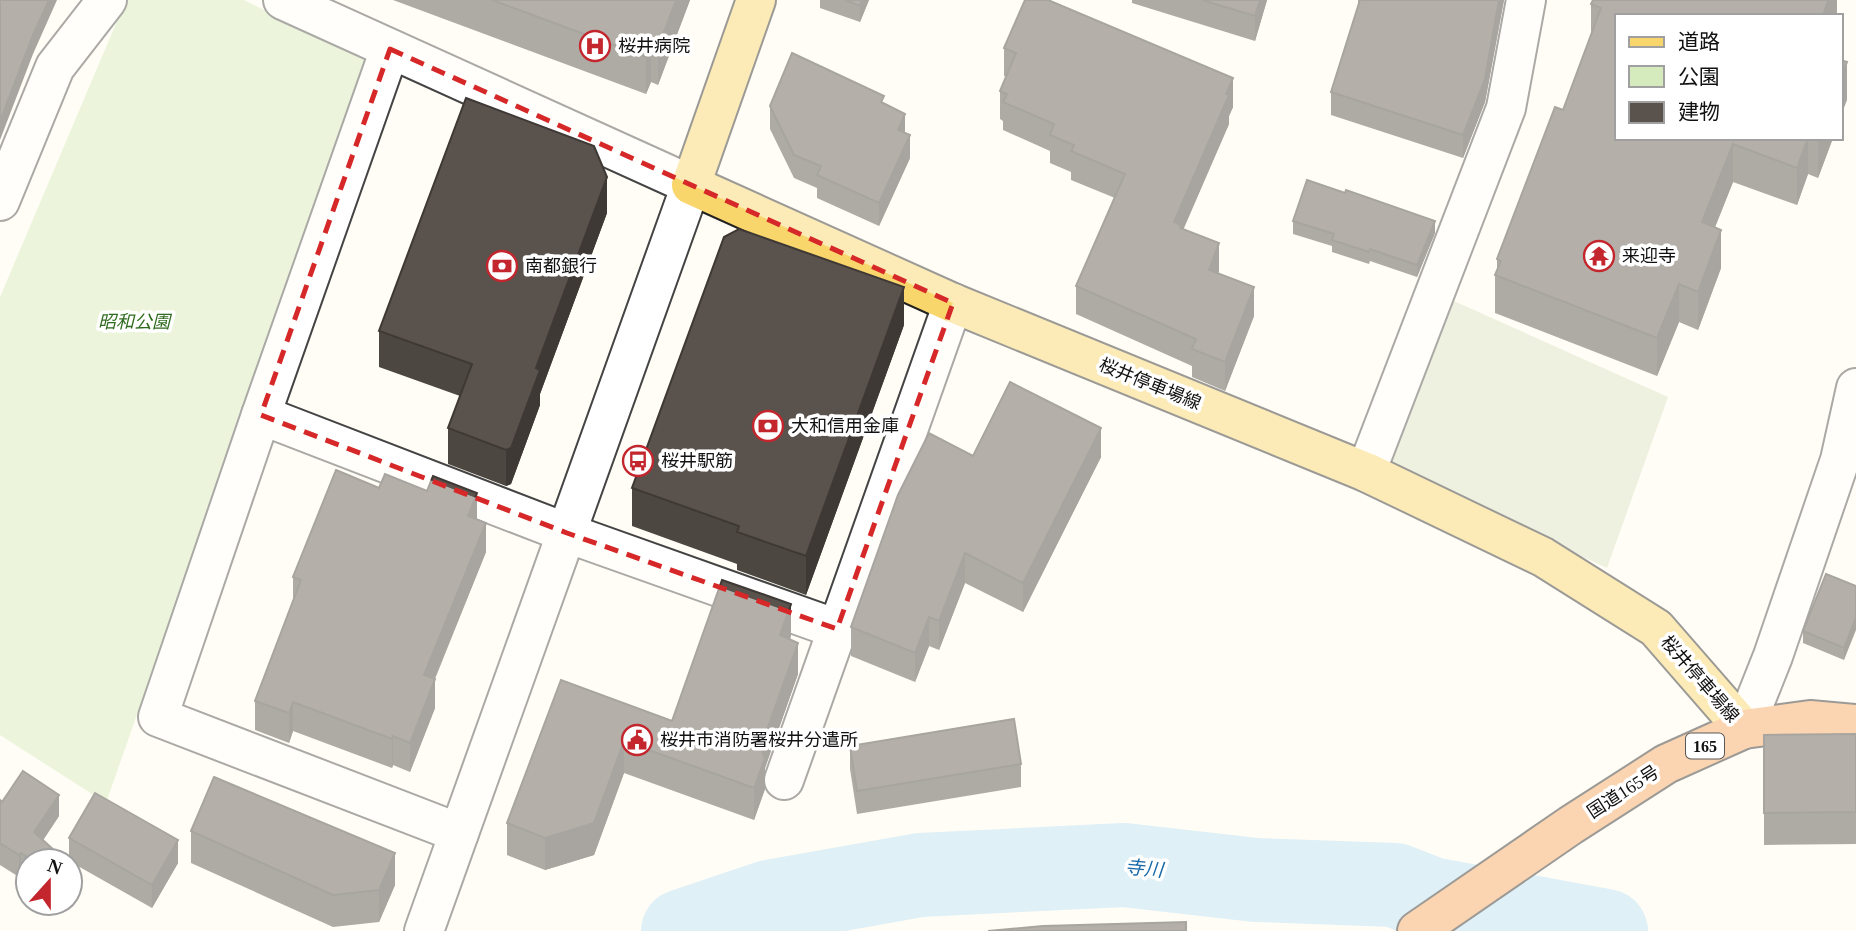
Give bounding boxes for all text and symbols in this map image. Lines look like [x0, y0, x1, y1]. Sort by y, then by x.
legend [1615, 14, 1842, 140]
hospital icon: 桜井病院 [578, 29, 612, 63]
text: 道路 [1678, 30, 1720, 54]
place label: 桜井病院 [618, 36, 690, 56]
text: 公園 [1678, 65, 1720, 89]
text: 建物 [1678, 100, 1720, 124]
temple icon: 来迎寺 [1582, 239, 1616, 273]
place label: 来迎寺 [1622, 246, 1676, 266]
bank icon: 南都銀行 [485, 249, 519, 283]
place label: 南都銀行 [525, 256, 597, 276]
park label: 昭和公園 [98, 312, 173, 332]
street label: 桜井停車場線 [1096, 354, 1204, 414]
bank icon: 大和信用金庫 [751, 409, 785, 443]
place label: 大和信用金庫 [791, 416, 899, 436]
bus stop icon: 桜井駅筋 [621, 444, 655, 478]
place label: 桜井駅筋 [661, 451, 733, 471]
street label: 桜井停車場線 [1657, 632, 1743, 726]
public building icon: 桜井市消防署桜井分遣所 [620, 723, 654, 757]
place label: 桜井市消防署桜井分遣所 [660, 730, 858, 750]
road number: 165 [1686, 734, 1724, 758]
street label: 国道165号 [1584, 762, 1662, 822]
north arrow [14, 847, 84, 917]
text: N [45, 854, 65, 879]
water label: 寺川 [1124, 856, 1166, 881]

